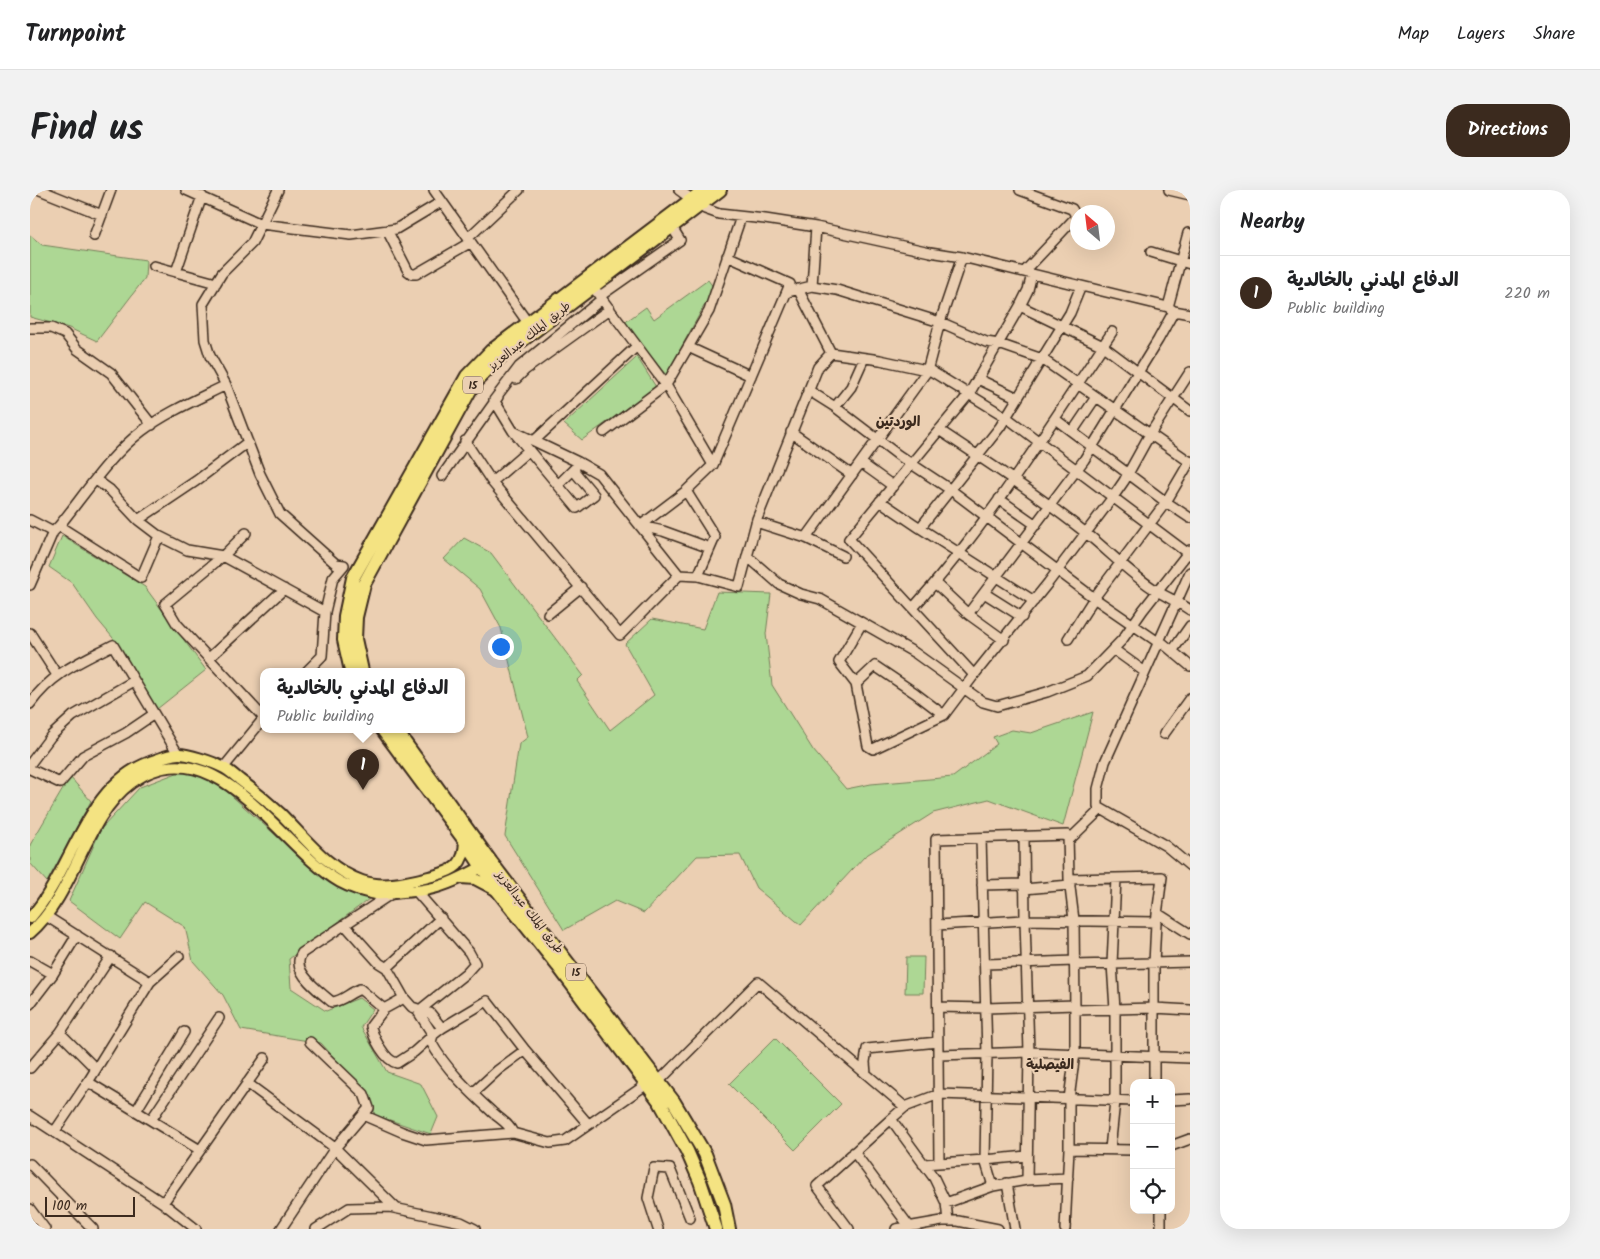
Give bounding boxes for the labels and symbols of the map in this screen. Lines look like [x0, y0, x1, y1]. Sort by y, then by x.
north arrow [1070, 205, 1115, 250]
street label: طريق الملك عبدالعزيز [483, 297, 575, 376]
road number: 15 [463, 376, 483, 394]
district label: الوردتين [876, 411, 921, 433]
your location [488, 634, 514, 660]
pin: 1 [347, 749, 379, 790]
street label: طريق الملك عبدالعزيز [490, 865, 568, 958]
road number: 15 [566, 964, 586, 980]
district label: الفيصلية [1026, 1054, 1075, 1076]
scale bar [45, 1194, 135, 1217]

